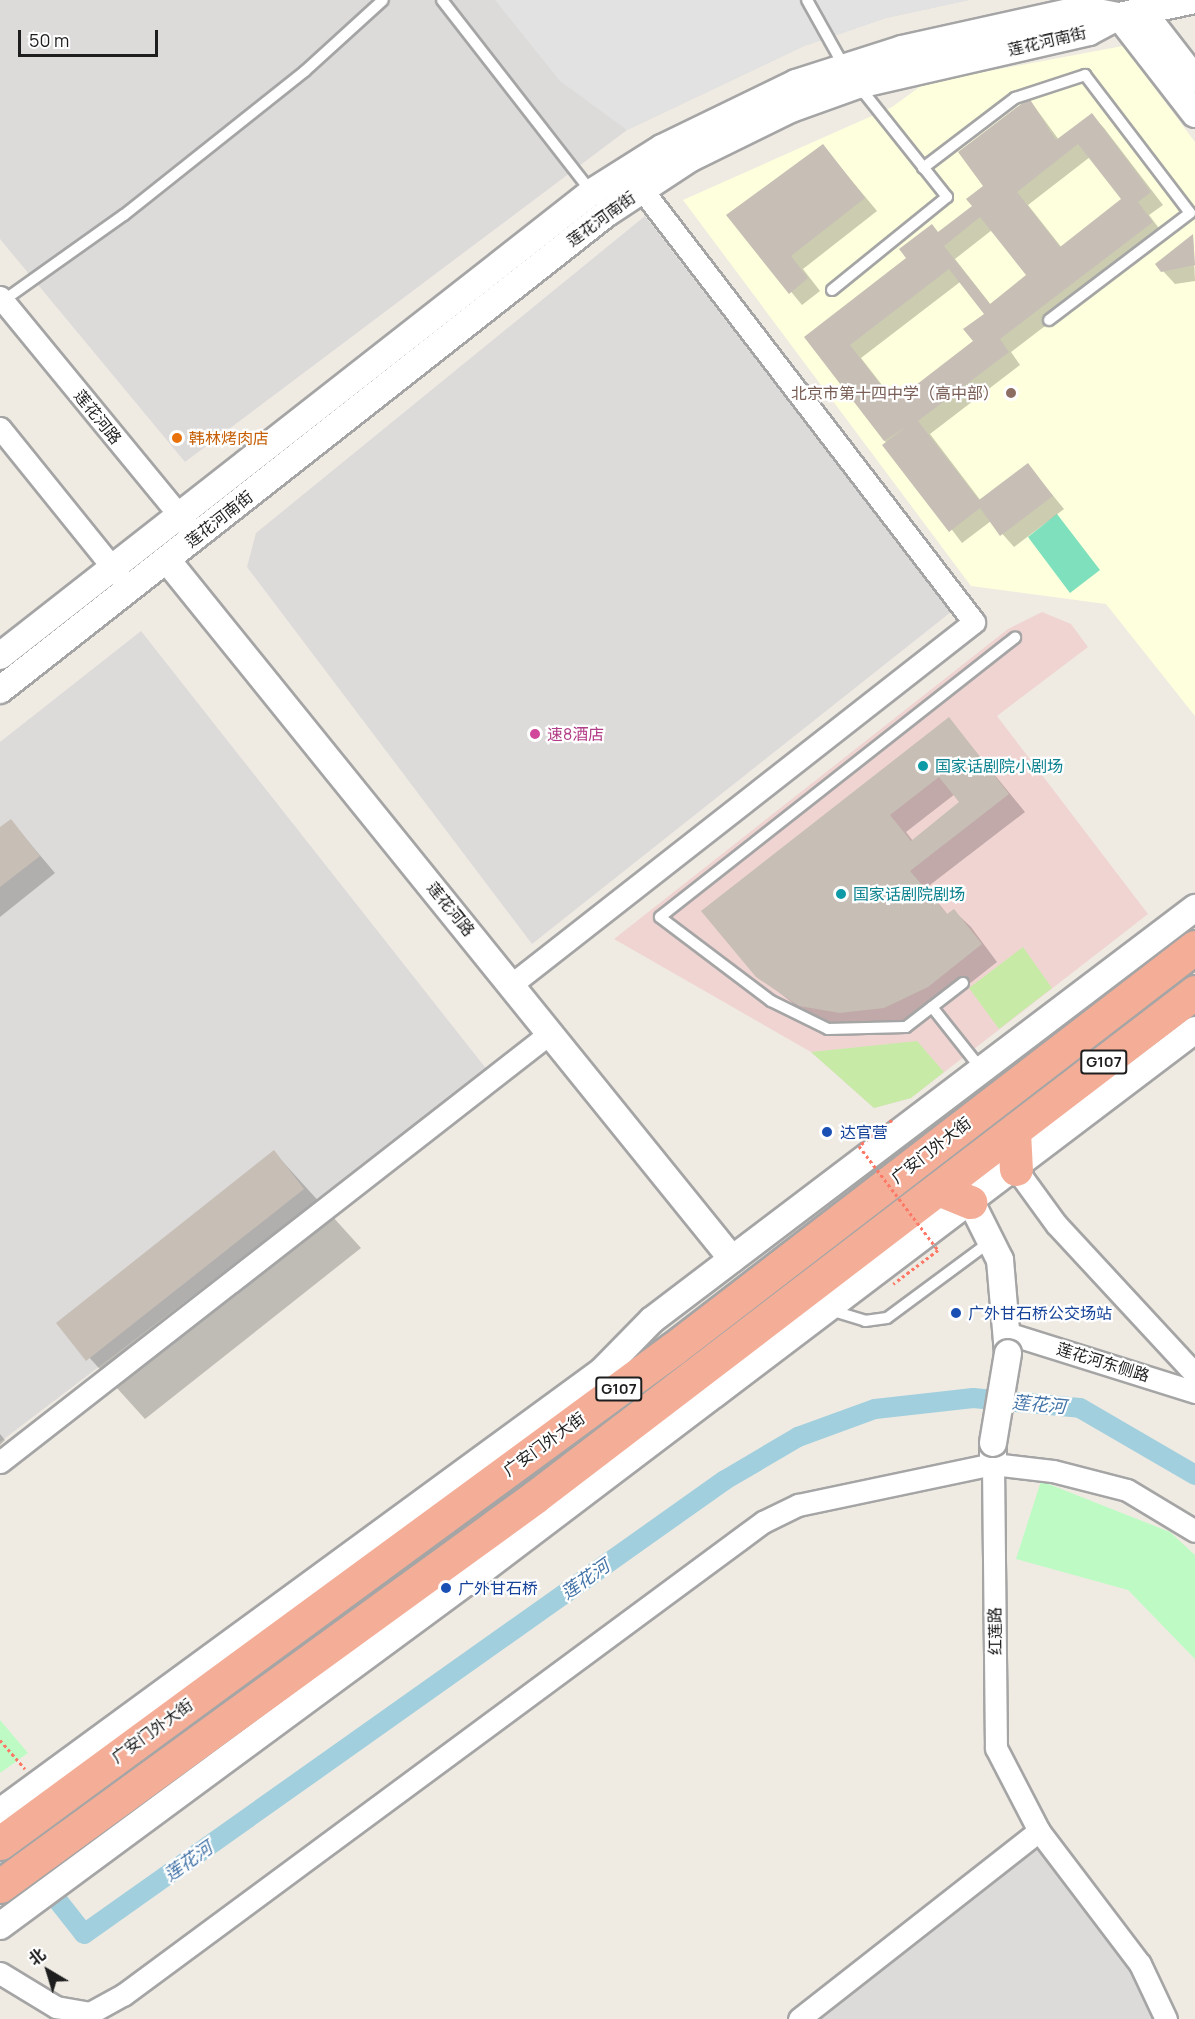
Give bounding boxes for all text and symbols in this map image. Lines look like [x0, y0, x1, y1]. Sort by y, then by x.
scale bar [21, 18, 160, 56]
street label: 莲花河南街 [1006, 23, 1088, 59]
text: 50 m [29, 28, 69, 52]
street label: 莲花河南街 [563, 188, 639, 250]
place label: 北京市第十四中学（高中部） [791, 383, 999, 403]
street label: 莲花河路 [70, 386, 126, 448]
marker: 北京市第十四中学（高中部） [1004, 386, 1018, 400]
place label: 韩林烤肉店 [189, 428, 269, 448]
marker: 韩林烤肉店 [170, 431, 184, 445]
street label: 莲花河南街 [182, 487, 256, 551]
place label: 速8酒店 [547, 724, 604, 744]
marker: 速8酒店 [528, 727, 542, 741]
place label: 国家话剧院小剧场 [935, 756, 1063, 776]
marker: 国家话剧院小剧场 [916, 759, 930, 773]
street label: 莲花河路 [423, 878, 479, 940]
place label: 国家话剧院剧场 [853, 884, 965, 904]
marker: 国家话剧院剧场 [834, 887, 848, 901]
road number: G107 [1080, 1050, 1128, 1074]
street label: 广安门外大街 [887, 1113, 975, 1187]
place label: 达官营 [840, 1122, 888, 1142]
marker: 达官营 [818, 1123, 836, 1141]
place label: 广外甘石桥公交场站 [968, 1303, 1112, 1323]
marker: 广外甘石桥公交场站 [949, 1306, 963, 1320]
street label: 莲花河东侧路 [1054, 1339, 1152, 1385]
road number: G107 [595, 1377, 643, 1401]
water label: 莲花河 [1011, 1391, 1067, 1417]
street label: 广安门外大街 [500, 1408, 588, 1480]
water label: 莲花河 [557, 1555, 613, 1603]
place label: 广外甘石桥 [458, 1578, 538, 1598]
marker: 广外甘石桥 [439, 1581, 453, 1595]
street label: 红莲路 [985, 1607, 1005, 1655]
street label: 广安门外大街 [108, 1695, 196, 1767]
water label: 莲花河 [160, 1837, 216, 1885]
north arrow [18, 1941, 78, 2001]
text: 北 [24, 1943, 50, 1970]

